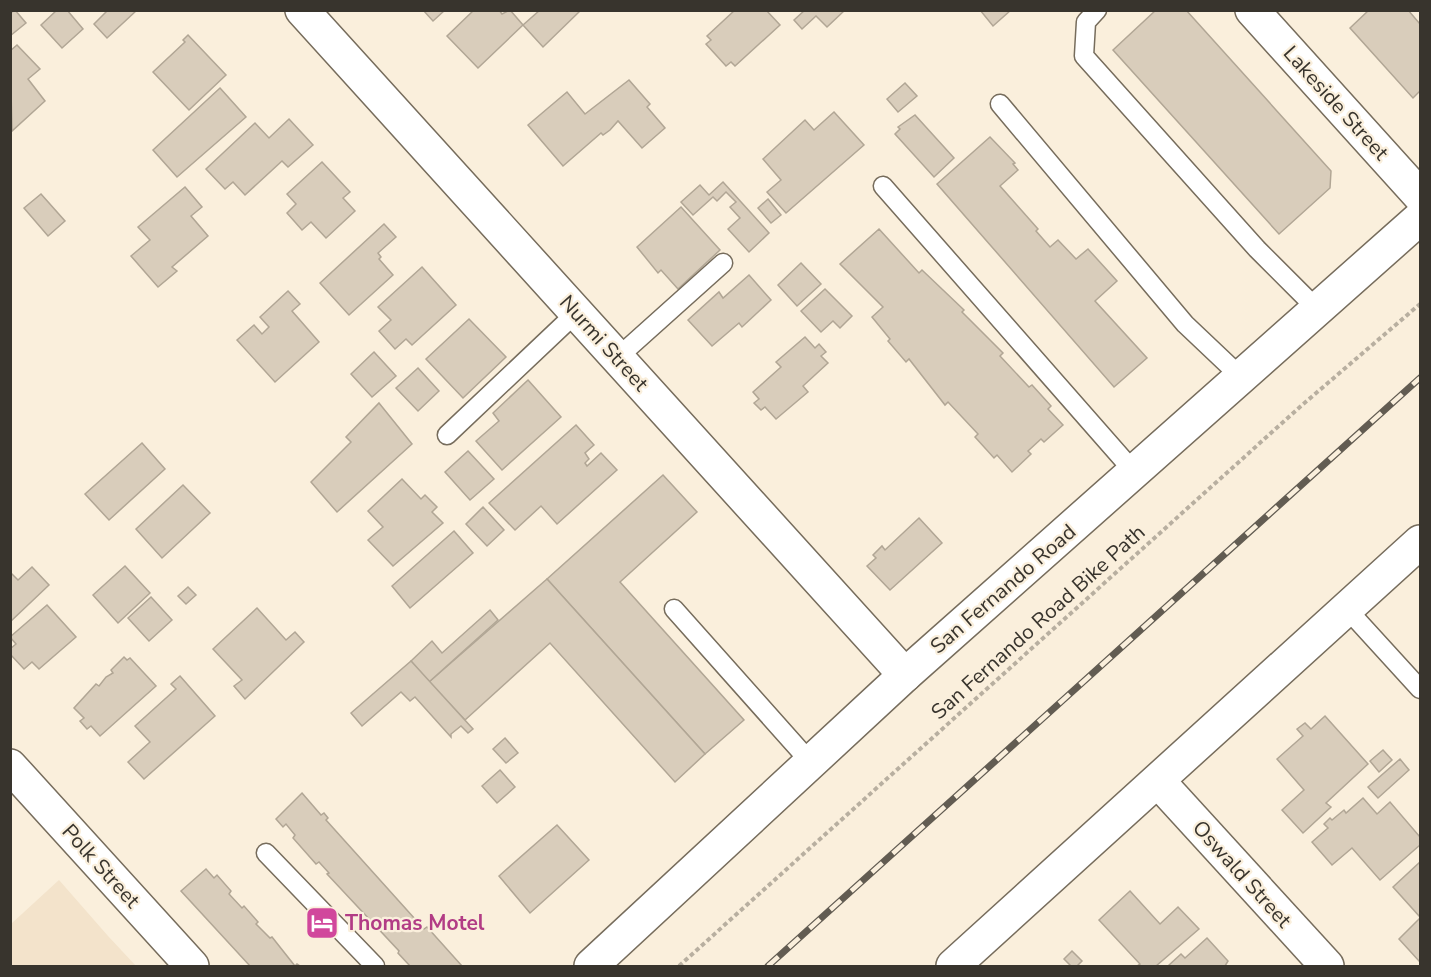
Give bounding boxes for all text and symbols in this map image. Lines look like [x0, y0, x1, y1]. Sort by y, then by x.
street label: Lakeside Street [1277, 40, 1395, 167]
street label: Nurmi Street [553, 289, 655, 398]
street label: San Fernando Road [924, 518, 1082, 660]
street label: San Fernando Road Bike Path [925, 518, 1151, 726]
street label: Oswald Street [1186, 814, 1298, 934]
street label: Polk Street [56, 818, 147, 914]
hotel icon: Thomas Motel [304, 905, 340, 941]
place label: Thomas Motel [345, 909, 485, 937]

